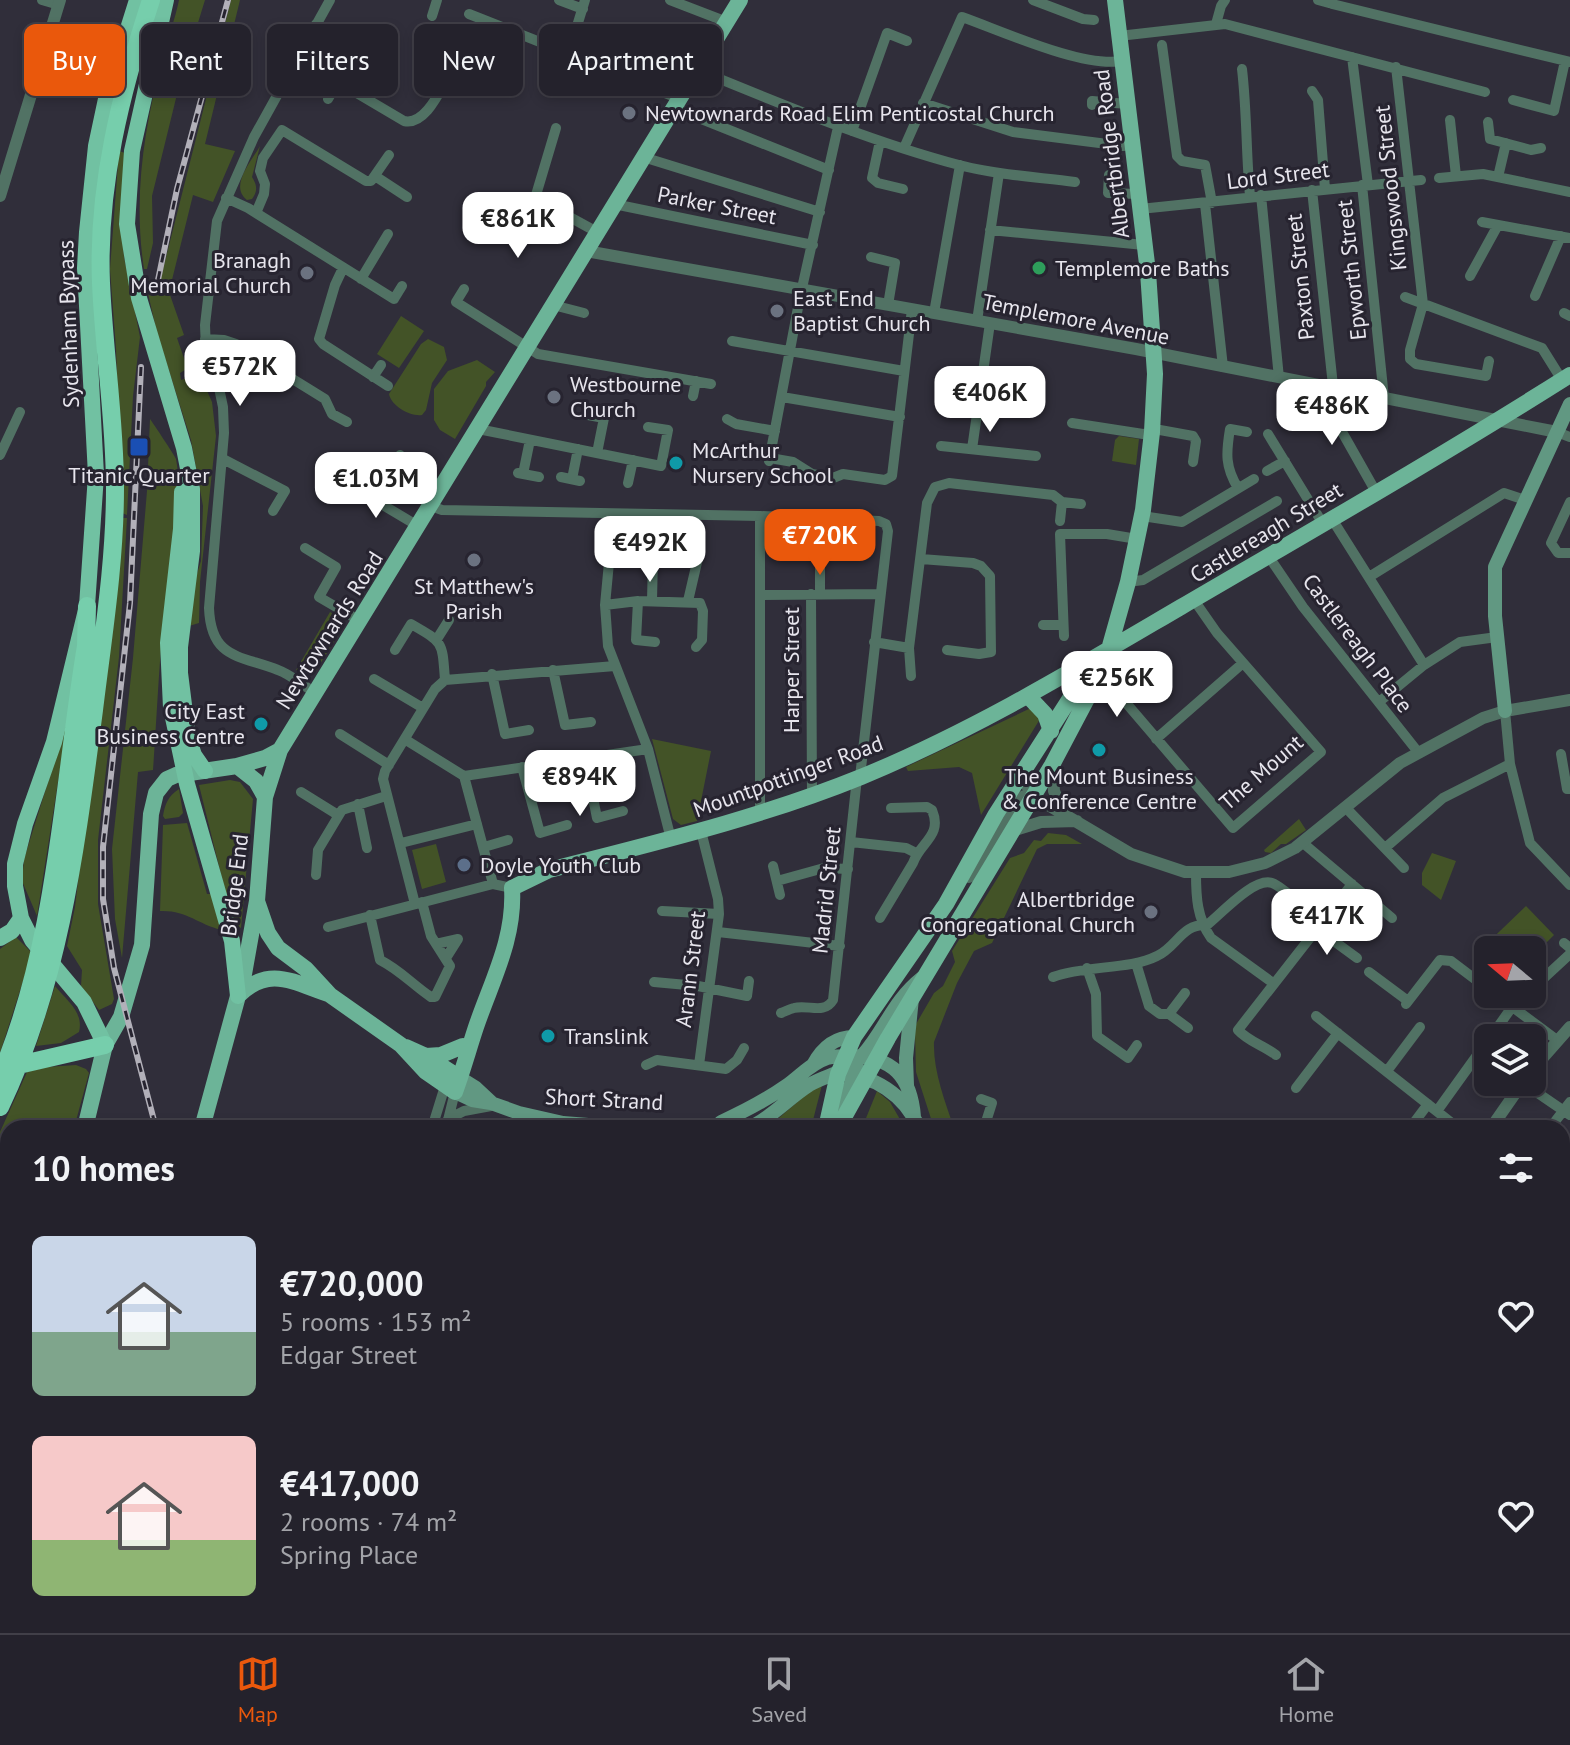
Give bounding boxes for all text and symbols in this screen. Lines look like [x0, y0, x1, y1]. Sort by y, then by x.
chip: Buy [24, 24, 125, 96]
chip: Rent [141, 24, 251, 96]
chip: Filters [267, 24, 398, 96]
chip: New [414, 24, 523, 96]
chip: Apartment [539, 24, 722, 96]
street label: Albertbridge Road [1087, 68, 1135, 240]
place label: Newtownards Road Elim Penticostal Church [645, 99, 1055, 127]
marker: Newtownards Road Elim Penticostal Church [620, 104, 638, 122]
street label: Kingswood Street [1367, 104, 1413, 272]
street label: Lord Street [1225, 155, 1331, 195]
street label: Parker Street [655, 180, 780, 230]
pin: €861K [462, 192, 574, 260]
street label: Epworth Street [1330, 198, 1372, 342]
text: €861K [480, 201, 556, 234]
street label: Paxton Street [1279, 212, 1321, 342]
street label: Sydenham Bypass [51, 240, 85, 408]
place label: Branagh Memorial Church [130, 246, 291, 299]
place label: Templemore Baths [1055, 254, 1230, 282]
marker: Templemore Baths [1030, 259, 1048, 277]
marker: Branagh Memorial Church [298, 264, 316, 282]
place label: East End Baptist Church [793, 284, 931, 337]
street label: Templemore Avenue [980, 287, 1172, 351]
marker: East End Baptist Church [768, 302, 786, 320]
pin: €572K [184, 340, 296, 408]
text: €572K [202, 349, 278, 382]
pin: €406K [934, 366, 1046, 434]
place label: Westbourne Church [570, 370, 681, 423]
text: €406K [952, 375, 1028, 408]
pin: €486K [1276, 379, 1388, 447]
marker: Westbourne Church [545, 388, 563, 406]
text: €486K [1294, 388, 1370, 421]
marker: Titanic Quarter [128, 436, 150, 458]
place label: McArthur Nursery School [692, 436, 834, 489]
pin: €1.03M [311, 452, 441, 520]
marker: McArthur Nursery School [667, 454, 685, 472]
place label: Titanic Quarter [68, 461, 210, 489]
text: €1.03M [333, 461, 419, 494]
street label: Castlereagh Street [1185, 475, 1348, 589]
pin: €720K [764, 509, 876, 577]
pin: €492K [594, 516, 706, 584]
text: €720K [782, 518, 858, 551]
text: €492K [612, 525, 688, 558]
street label: Newtownards Road [269, 546, 389, 714]
marker: St Matthew's Parish [465, 551, 483, 569]
street label: Castlereagh Place [1297, 568, 1419, 718]
place label: St Matthew's Parish [414, 572, 534, 625]
street label: Harper Street [777, 607, 805, 733]
pin: €256K [1061, 651, 1173, 719]
text: €256K [1079, 660, 1155, 693]
place label: City East Business Centre [96, 697, 246, 750]
marker: City East Business Centre [252, 715, 270, 733]
street label: The Mount [1213, 728, 1309, 816]
street label: Mountpottinger Road [689, 729, 887, 823]
marker: The Mount Business & Conference Centre [1090, 741, 1108, 759]
pin: €894K [524, 750, 636, 818]
text: €894K [542, 759, 618, 792]
place label: The Mount Business & Conference Centre [1001, 762, 1197, 815]
street label: Madrid Street [805, 825, 847, 955]
street label: Bridge End [214, 832, 254, 938]
place label: Doyle Youth Club [480, 851, 641, 879]
marker: Doyle Youth Club [455, 856, 473, 874]
place label: Albertbridge Congregational Church [920, 885, 1135, 938]
pin: €417K [1271, 889, 1383, 957]
text: €417K [1289, 898, 1365, 931]
marker: Albertbridge Congregational Church [1142, 903, 1160, 921]
street label: Arann Street [669, 909, 711, 1029]
north arrow [1474, 936, 1546, 1008]
map controls [1474, 936, 1546, 1096]
place label: Translink [564, 1022, 649, 1050]
button: layers [1474, 1024, 1546, 1096]
marker: Translink [539, 1027, 557, 1045]
street label: Short Strand [544, 1082, 664, 1116]
text: 10 homes [32, 1146, 175, 1190]
icon: filters [1494, 1146, 1538, 1190]
text: €720,000 [280, 1261, 424, 1305]
icon: home [96, 1268, 192, 1364]
icon: heart [1494, 1294, 1538, 1338]
text: 5 rooms · 153 m² [280, 1305, 472, 1338]
text: Edgar Street [280, 1338, 417, 1371]
text: €417,000 [280, 1461, 419, 1505]
icon: home [96, 1468, 192, 1564]
icon: heart [1494, 1494, 1538, 1538]
text: 2 rooms · 74 m² [280, 1505, 457, 1538]
text: Spring Place [280, 1538, 418, 1571]
tab: Map [236, 1652, 280, 1728]
tab: Saved [751, 1652, 807, 1728]
tab: Home [1279, 1652, 1334, 1728]

